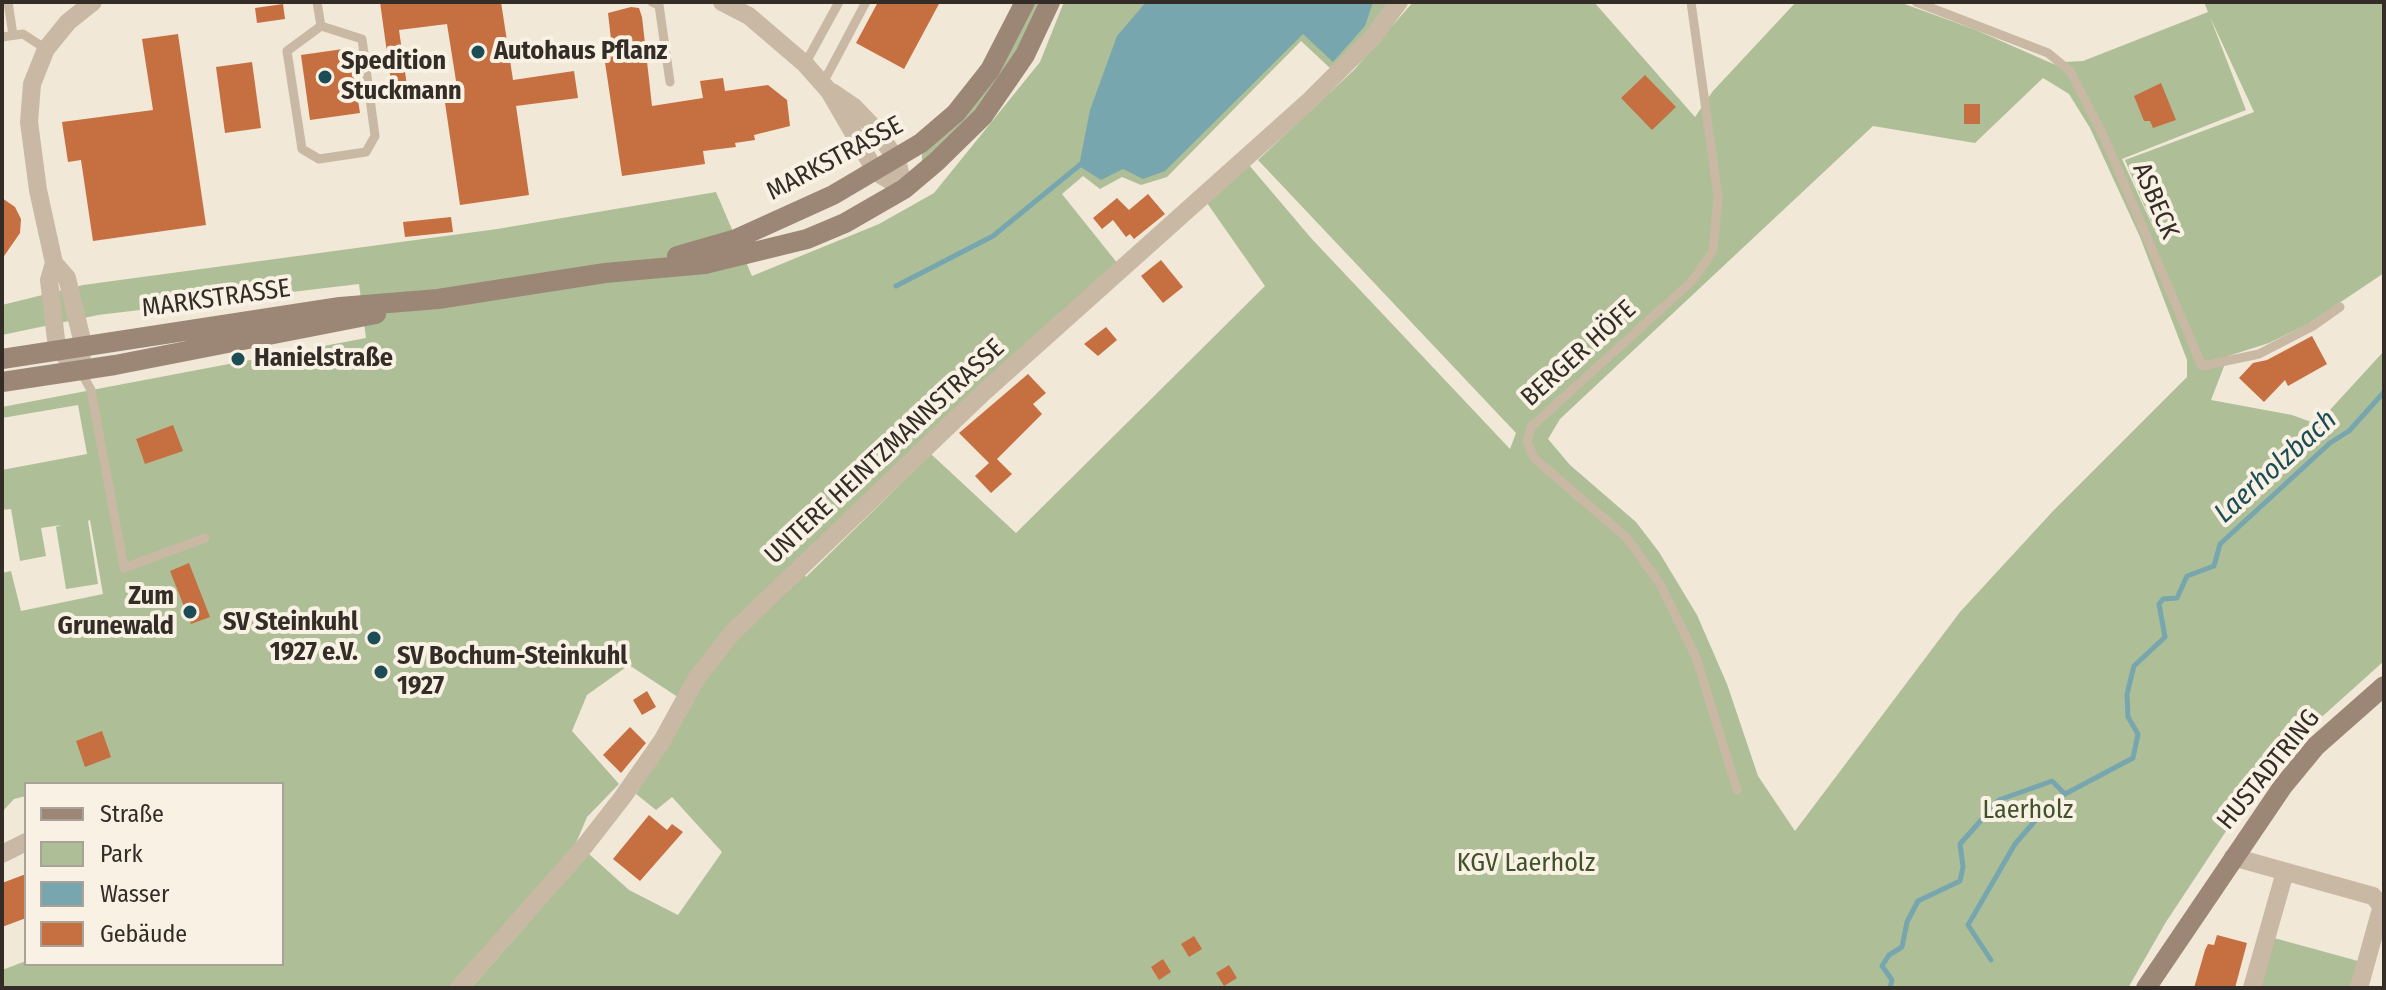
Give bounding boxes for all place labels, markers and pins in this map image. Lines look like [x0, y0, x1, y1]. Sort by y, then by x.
place label: Autohaus Pflanz [494, 36, 667, 68]
marker: Autohaus Pflanz [469, 43, 487, 61]
place label: Spedition Stuckmann [341, 46, 462, 108]
marker: Spedition Stuckmann [316, 68, 334, 86]
place label: Hanielstraße [254, 343, 393, 375]
marker: Hanielstraße [229, 350, 247, 368]
place label: Zum Grunewald [58, 581, 174, 642]
marker: Zum Grunewald [181, 603, 199, 621]
place label: SV Steinkuhl 1927 e.V. [223, 607, 358, 668]
marker: SV Steinkuhl 1927 e.V. [365, 629, 383, 647]
place label: SV Bochum-Steinkuhl 1927 [397, 641, 627, 702]
marker: SV Bochum-Steinkuhl 1927 [372, 663, 390, 681]

